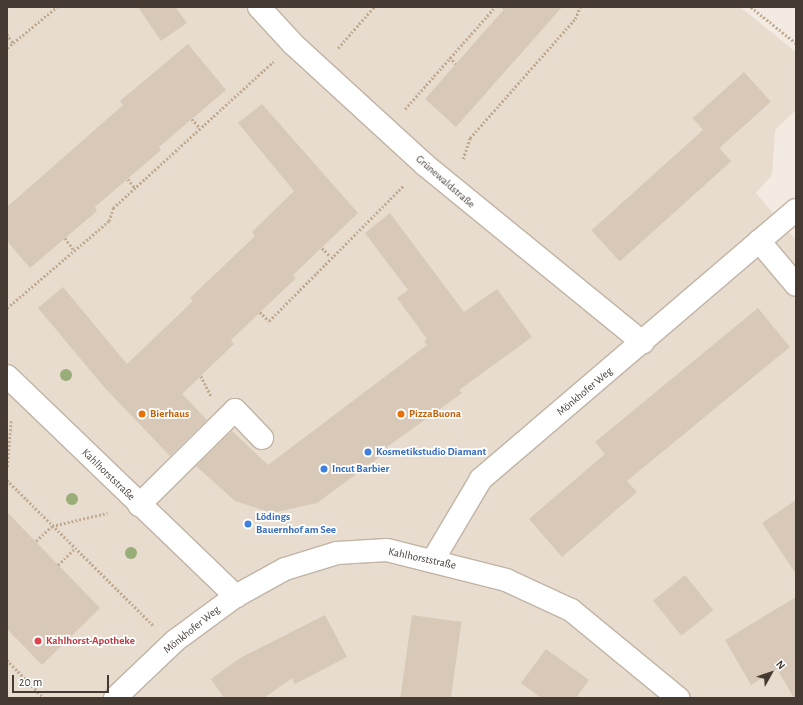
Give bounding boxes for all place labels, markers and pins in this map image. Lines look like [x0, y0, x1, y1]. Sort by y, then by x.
place label: Bierhaus [150, 407, 189, 421]
place label: PizzaBuona [409, 407, 461, 421]
marker: Bierhaus [137, 409, 147, 419]
marker: PizzaBuona [396, 409, 406, 419]
place label: Kosmetikstudio Diamant [376, 445, 486, 459]
marker: Kosmetikstudio Diamant [363, 447, 373, 457]
place label: Incut Barbier [332, 462, 389, 476]
marker: Incut Barbier [319, 464, 329, 474]
place label: Lödings Bauernhof am See [256, 511, 336, 537]
marker: Lödings Bauernhof am See [243, 519, 253, 529]
place label: Kahlhorst-Apotheke [46, 634, 135, 648]
marker: Kahlhorst-Apotheke [33, 636, 43, 646]

